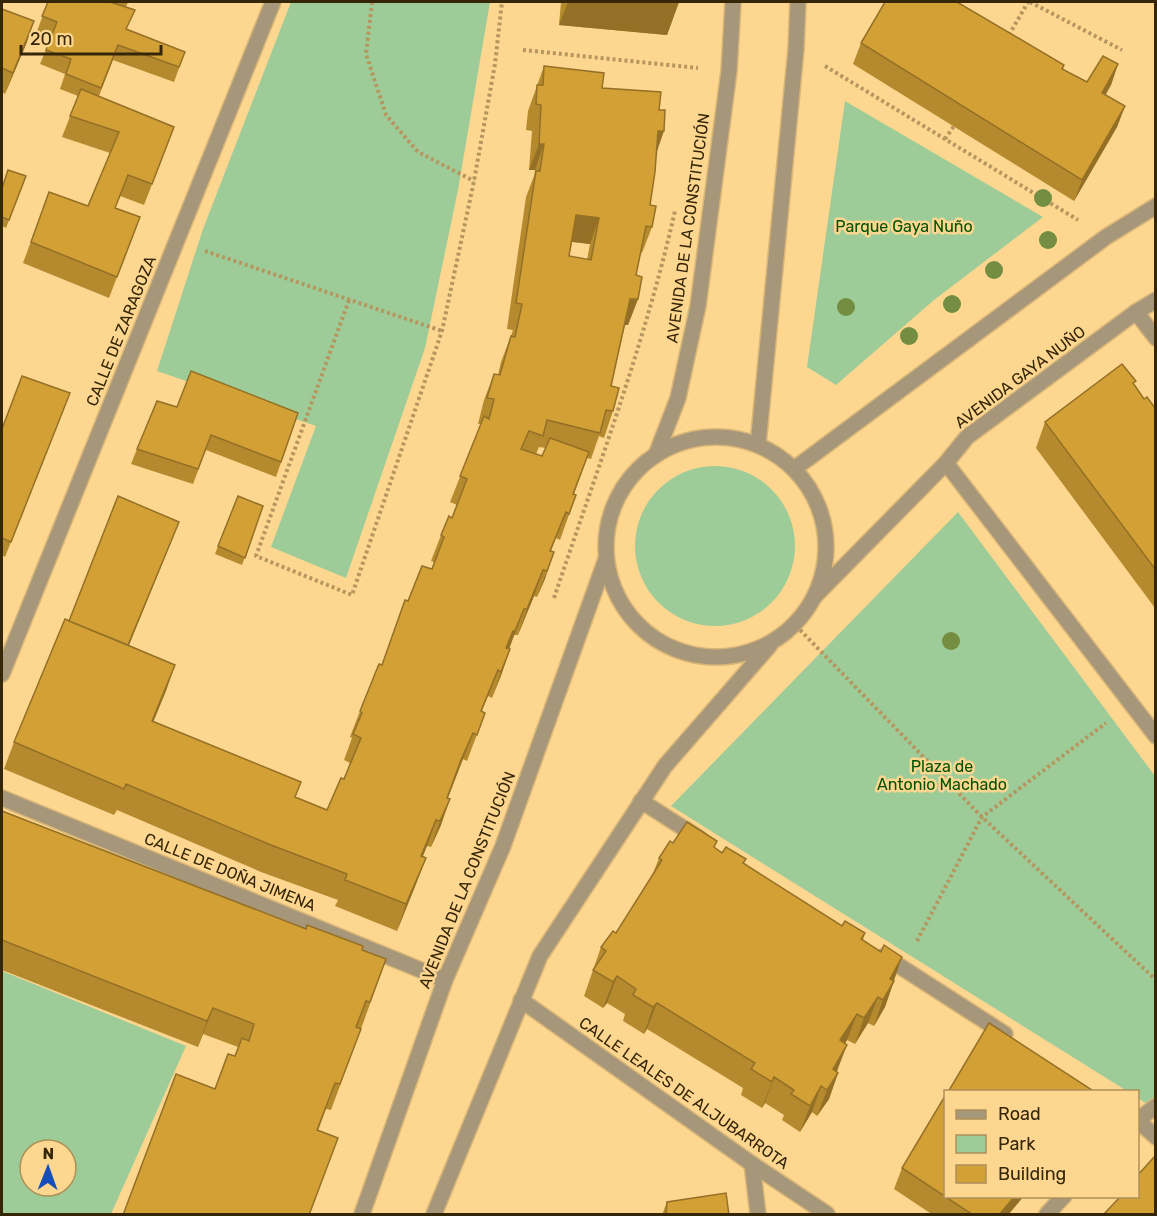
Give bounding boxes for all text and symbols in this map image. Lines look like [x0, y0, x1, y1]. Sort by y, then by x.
scale bar [21, 18, 160, 56]
text: 20 m [30, 28, 72, 50]
street label: AVENIDA DE LA CONSTITUCIÓN [661, 112, 714, 344]
park label: Parque Gaya Nuño [835, 217, 973, 236]
street label: CALLE DE ZARAGOZA [82, 253, 160, 409]
street label: AVENIDA GAYA NUÑO [951, 322, 1089, 432]
park label: Plaza de Antonio Machado [877, 757, 1007, 794]
street label: AVENIDA DE LA CONSTITUCIÓN [414, 768, 519, 991]
street label: CALLE DE DOÑA JIMENA [141, 829, 319, 915]
street label: CALLE LEALES DE ALJUBARROTA [575, 1013, 793, 1173]
legend [944, 1090, 1139, 1198]
text: Road [998, 1103, 1041, 1125]
text: Park [998, 1133, 1036, 1155]
north arrow [18, 1138, 78, 1198]
text: N [42, 1144, 54, 1163]
text: Building [998, 1163, 1066, 1185]

